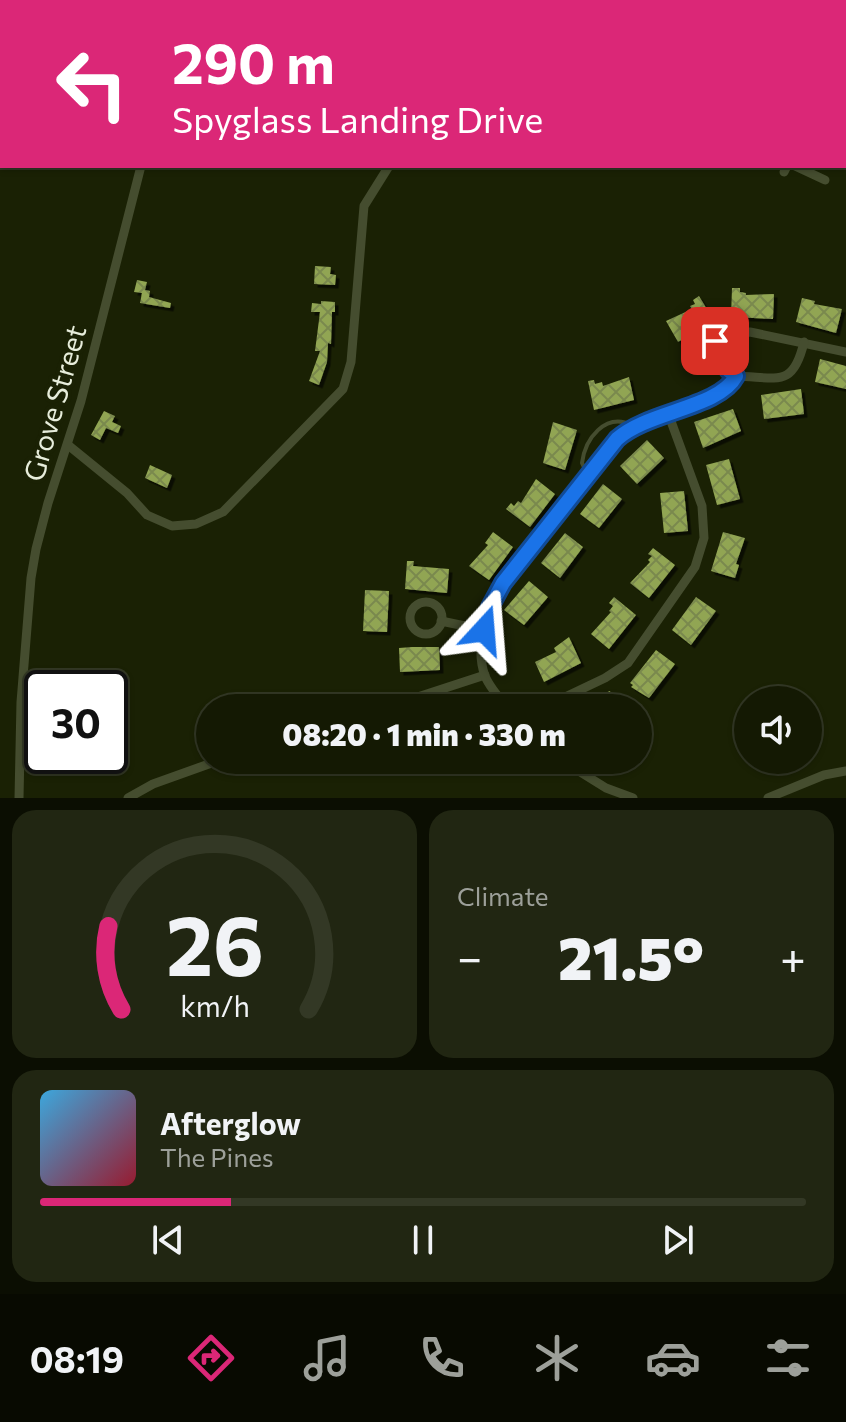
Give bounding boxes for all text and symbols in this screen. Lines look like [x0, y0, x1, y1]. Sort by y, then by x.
text: 290 m [172, 27, 335, 96]
icon: left [40, 32, 144, 136]
text: Spyglass Landing Drive [172, 96, 543, 140]
pin [681, 307, 749, 375]
icon: arrive [693, 319, 737, 363]
street label: Grove Street [16, 321, 92, 485]
position arrow [442, 588, 526, 672]
speed limit sign: 30 [24, 670, 128, 774]
map controls [734, 686, 822, 774]
button: sound [734, 686, 822, 774]
text: 08:20 · 1 min · 330 m [282, 715, 566, 752]
text: Climate [457, 880, 549, 911]
text: 26 [165, 891, 264, 993]
text: 21.5° [558, 919, 704, 992]
text: − [457, 929, 482, 983]
text: + [780, 929, 806, 983]
text: km/h [180, 988, 249, 1023]
text: Afterglow [160, 1104, 301, 1141]
text: The Pines [160, 1141, 274, 1172]
icon: previous [146, 1218, 190, 1262]
icon: pause [401, 1218, 445, 1262]
icon: next [656, 1218, 700, 1262]
icon: directions [183, 1330, 239, 1386]
icon: music [299, 1330, 355, 1386]
icon: phone [414, 1330, 470, 1386]
icon: climate [529, 1330, 585, 1386]
icon: car [645, 1330, 701, 1386]
icon: filters [760, 1330, 816, 1386]
text: 08:19 [30, 1336, 124, 1380]

